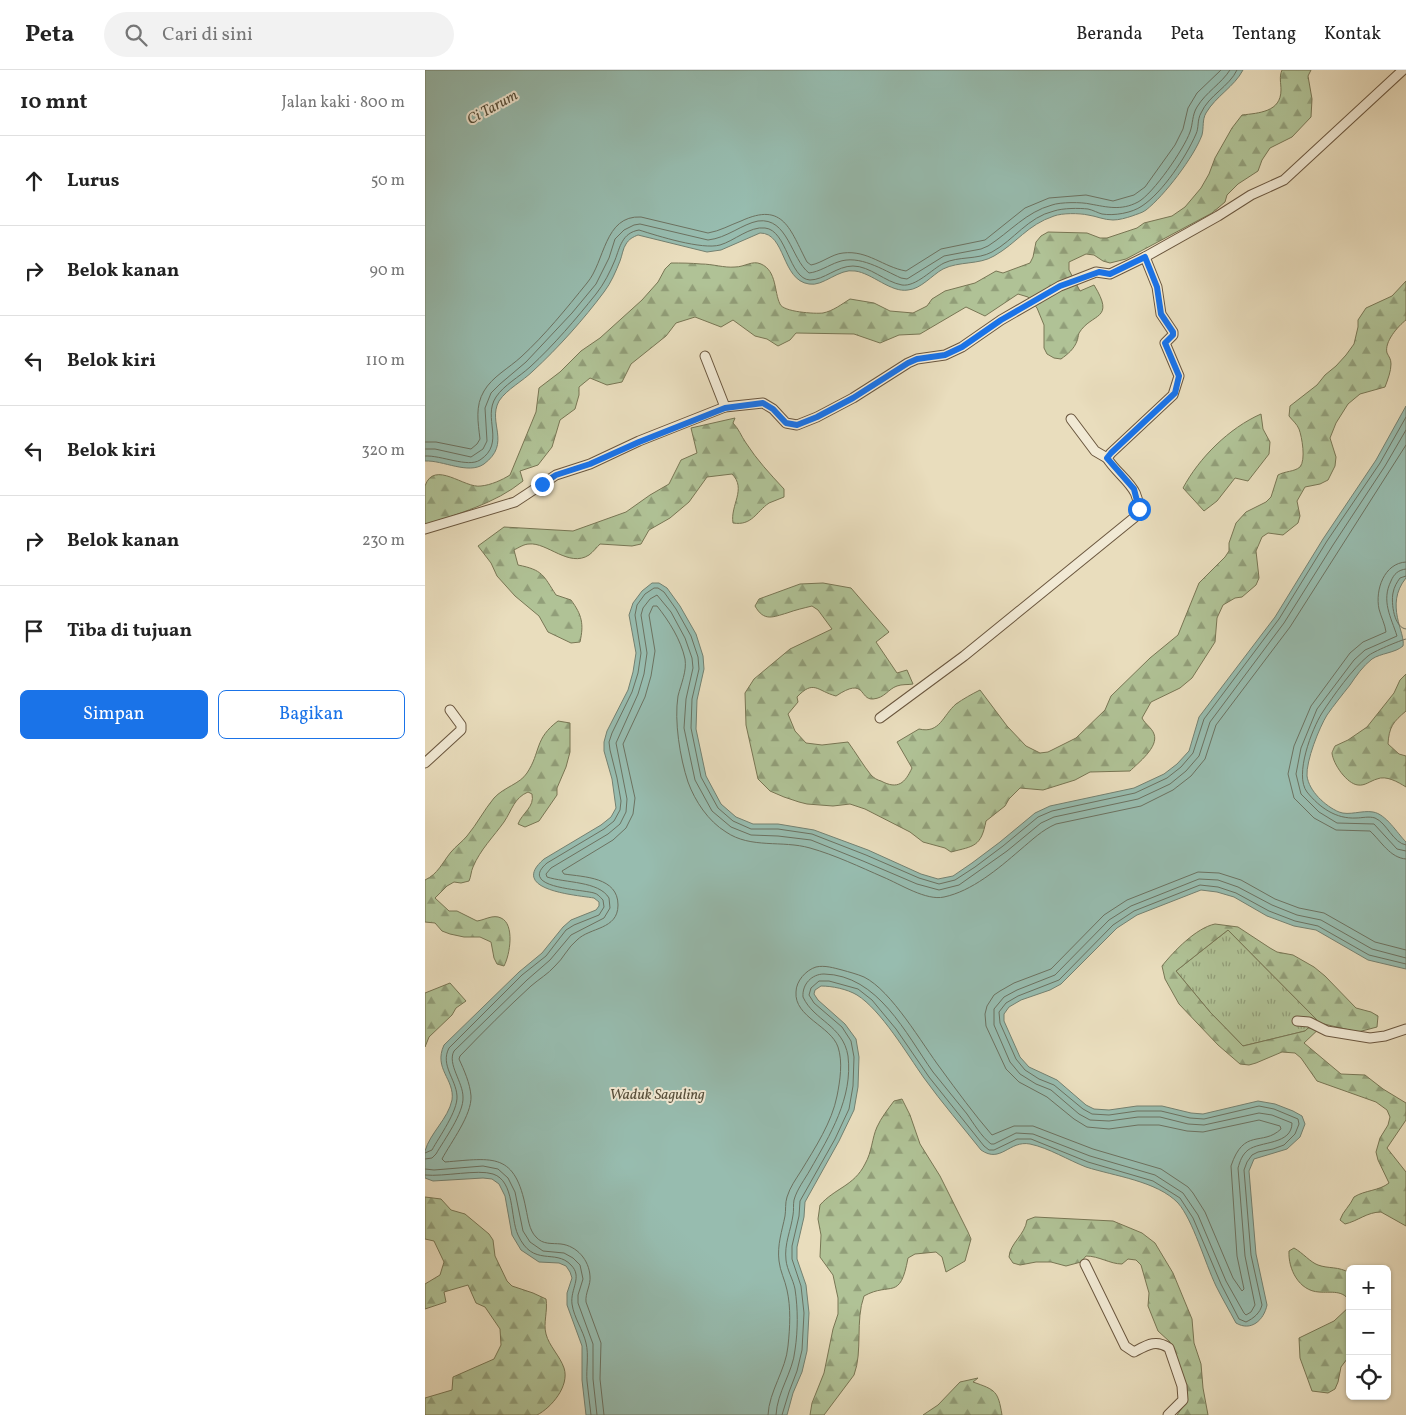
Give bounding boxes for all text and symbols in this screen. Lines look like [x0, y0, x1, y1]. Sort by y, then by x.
search box [104, 12, 454, 57]
text: Peta [25, 18, 74, 52]
icon: search [122, 21, 150, 49]
text: Cari di sini [162, 22, 253, 48]
text: Beranda [1076, 22, 1142, 47]
text: Peta [1170, 22, 1204, 47]
text: Tentang [1232, 22, 1296, 47]
text: Kontak [1324, 22, 1381, 47]
water label: Ci Tarum [463, 86, 522, 131]
text: 10 mnt [20, 88, 87, 117]
text: Jalan kaki · 800 m [281, 92, 405, 114]
icon: ahead [20, 167, 48, 195]
text: Lurus [67, 168, 119, 194]
text: 50 m [371, 170, 405, 192]
icon: right [20, 257, 48, 285]
text: Belok kanan [67, 258, 179, 284]
text: 90 m [369, 260, 405, 282]
icon: left [20, 347, 48, 375]
text: Belok kiri [67, 348, 156, 374]
text: 110 m [366, 350, 405, 372]
icon: left [20, 437, 48, 465]
text: Belok kiri [67, 438, 156, 464]
text: 320 m [361, 440, 405, 462]
route end [531, 473, 554, 496]
route start [1128, 498, 1151, 521]
icon: right [20, 527, 48, 555]
text: Belok kanan [67, 528, 179, 554]
text: 230 m [362, 530, 405, 552]
icon: arrive [20, 617, 48, 645]
text: Tiba di tujuan [67, 618, 192, 644]
button: Simpan [20, 690, 208, 739]
button: Bagikan [218, 690, 405, 739]
water label: Waduk Saguling [609, 1085, 705, 1106]
map controls [1346, 1265, 1391, 1400]
button: + [1346, 1265, 1391, 1310]
button: − [1346, 1310, 1391, 1355]
button: locate [1346, 1355, 1391, 1400]

